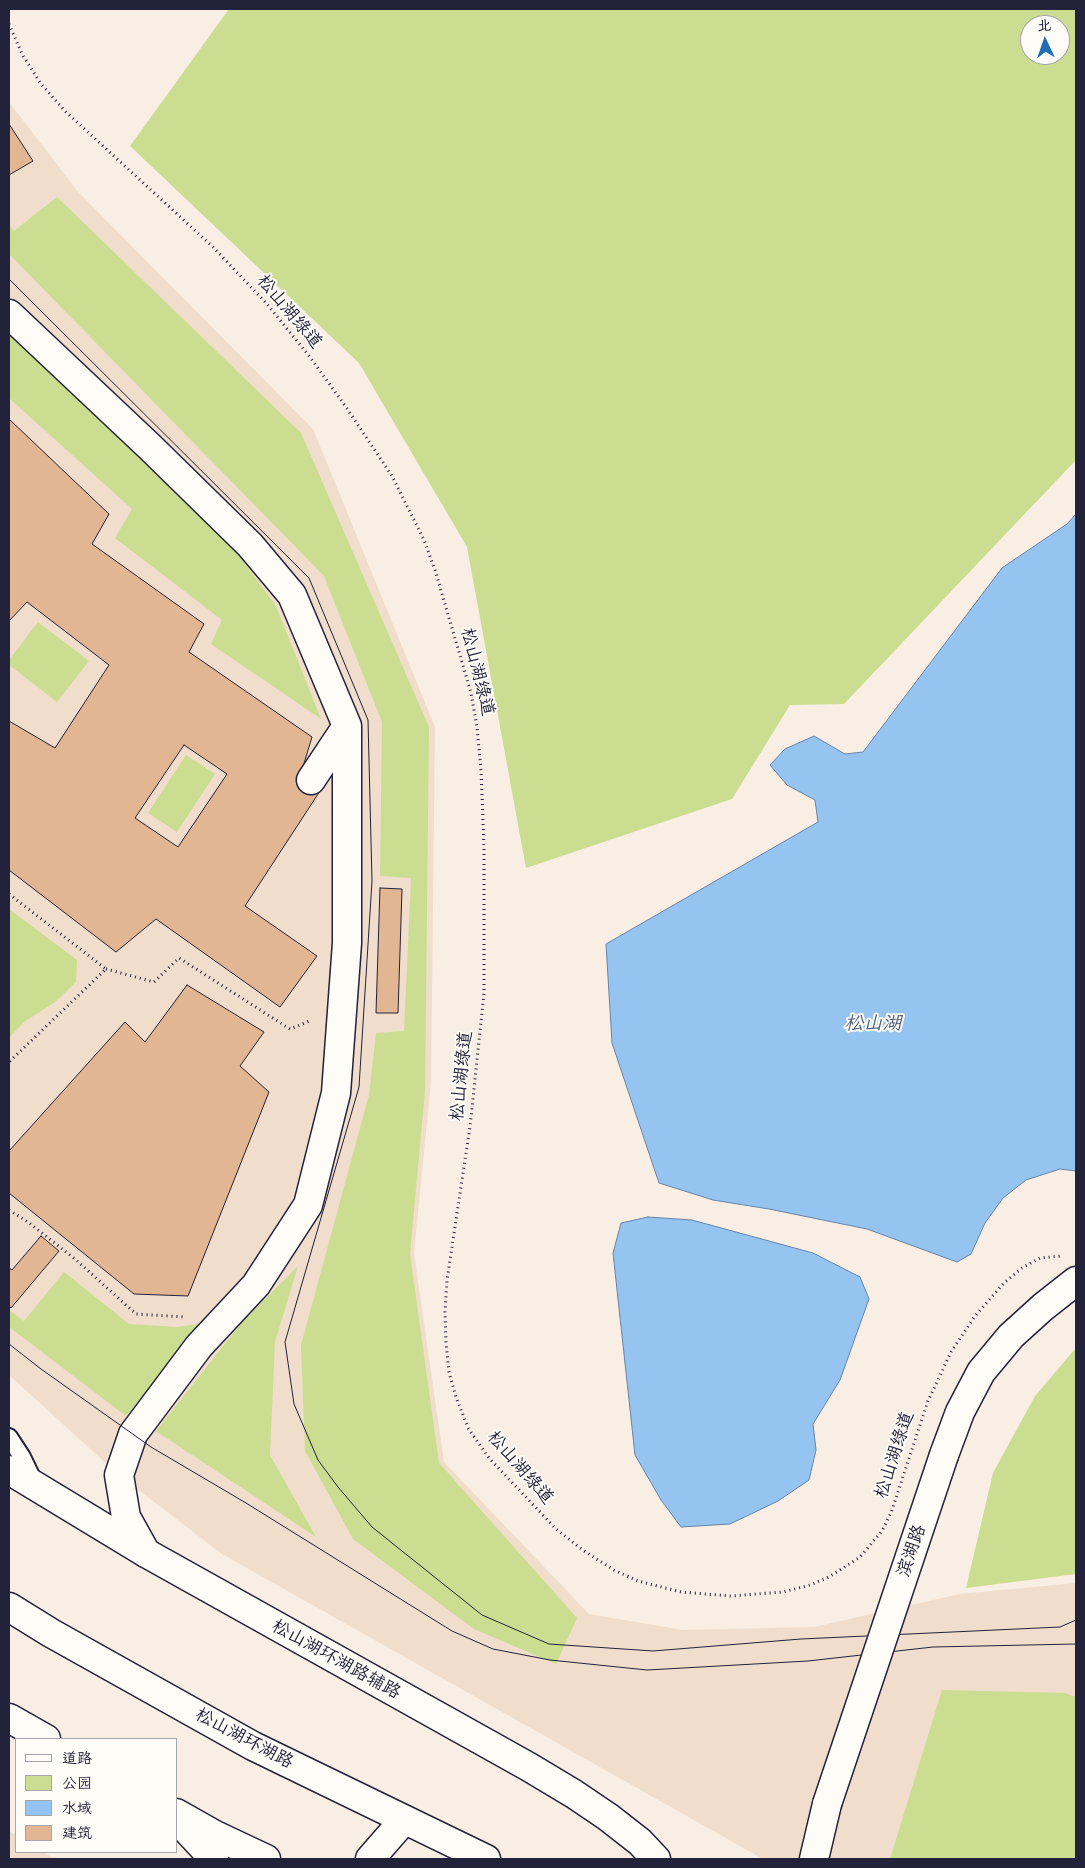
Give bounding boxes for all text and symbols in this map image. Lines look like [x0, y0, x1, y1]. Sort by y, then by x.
north arrow [1020, 15, 1070, 65]
text: 北 [1037, 17, 1052, 34]
street label: 松山湖绿道 [252, 271, 326, 353]
street label: 松山湖绿道 [456, 626, 498, 718]
water label: 松山湖 [845, 1013, 901, 1035]
street label: 松山湖绿道 [447, 1030, 477, 1122]
street label: 松山湖绿道 [871, 1409, 919, 1501]
street label: 松山湖绿道 [482, 1427, 558, 1509]
street label: 滨湖路 [893, 1522, 931, 1580]
street label: 松山湖环湖路辅路 [268, 1616, 404, 1704]
street label: 松山湖环湖路 [191, 1704, 297, 1774]
legend [15, 1738, 178, 1853]
text: 道路 [62, 1749, 92, 1768]
text: 公园 [62, 1774, 92, 1793]
text: 水域 [62, 1799, 92, 1818]
text: 建筑 [62, 1824, 92, 1843]

